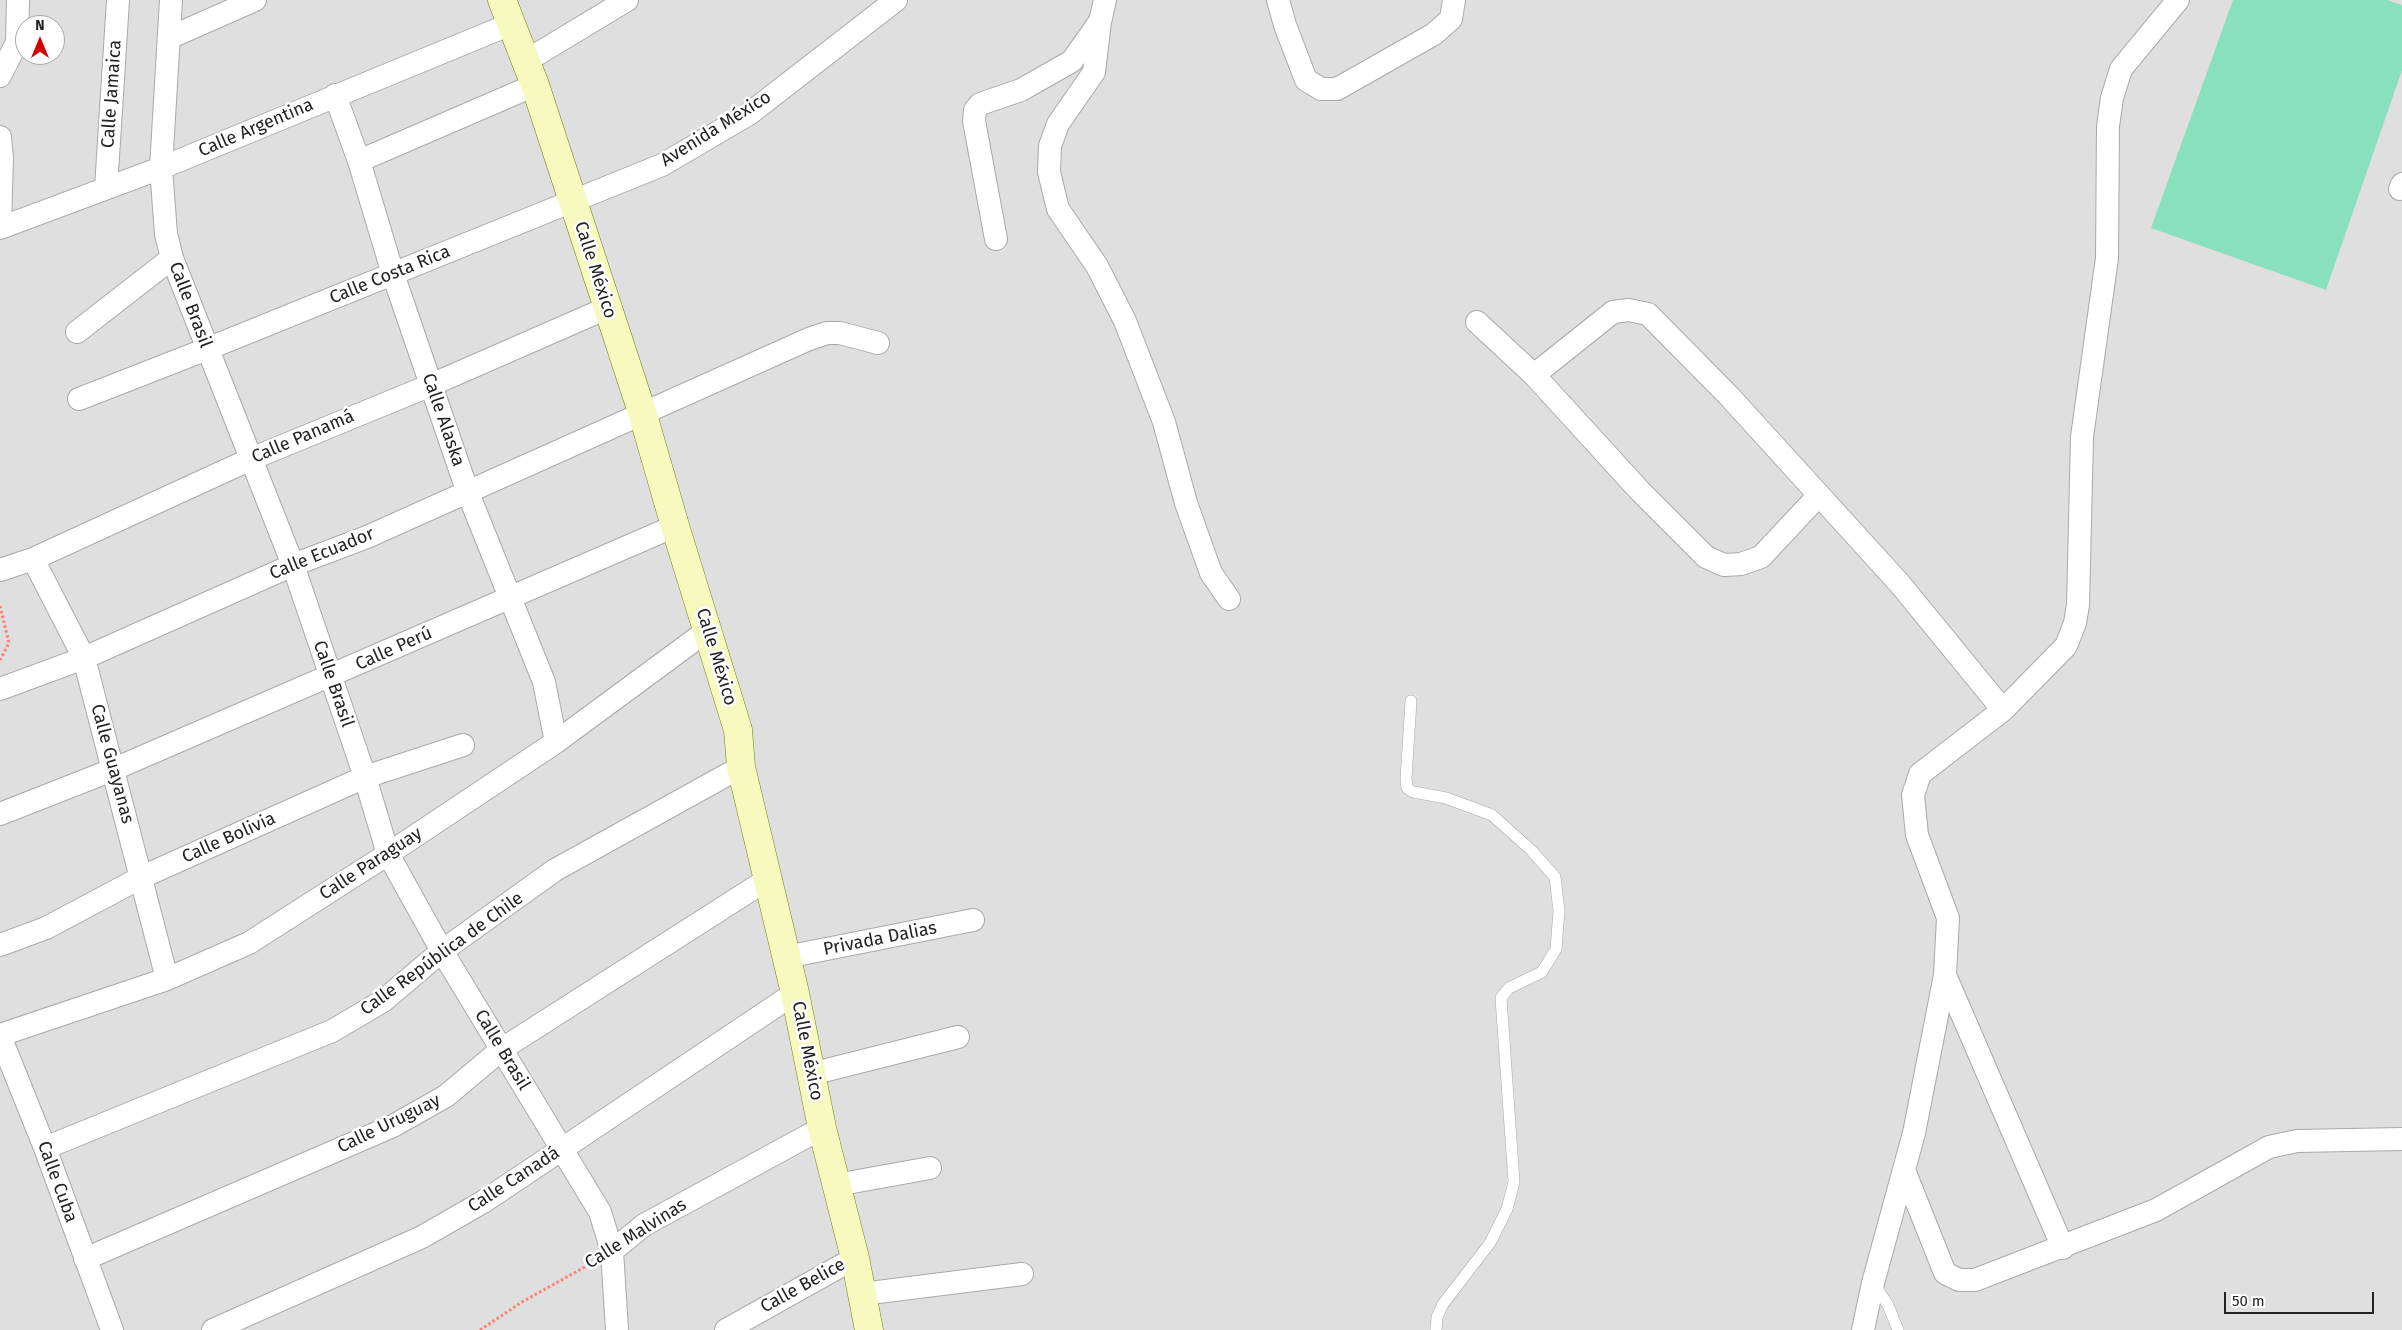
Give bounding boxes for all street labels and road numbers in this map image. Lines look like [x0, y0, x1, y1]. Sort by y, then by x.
street label: Calle Jamaica [97, 39, 127, 149]
street label: Avenida México [657, 86, 775, 172]
street label: Calle Argentina [195, 94, 317, 162]
street label: Calle México [569, 219, 621, 321]
street label: Calle Costa Rica [326, 241, 454, 309]
street label: Calle Brasil [164, 259, 216, 351]
street label: Calle Alaska [417, 371, 469, 469]
street label: Calle Panamá [248, 406, 358, 468]
street label: Calle Ecuador [267, 523, 377, 585]
street label: Calle México [691, 606, 741, 708]
street label: Calle Perú [352, 623, 436, 675]
street label: Calle Brasil [308, 638, 358, 730]
street label: Calle Guayanas [86, 702, 138, 826]
street label: Calle Bolivia [179, 808, 279, 868]
street label: Calle Paraguay [316, 823, 426, 905]
street label: Calle República de Chile [356, 888, 528, 1020]
street label: Privada Dalias [821, 917, 939, 961]
street label: Calle México [787, 999, 827, 1103]
street label: Calle Brasil [470, 1006, 534, 1094]
street label: Calle Uruguay [334, 1090, 444, 1158]
street label: Calle Cuba [32, 1138, 82, 1226]
street label: Calle Canadá [464, 1142, 564, 1218]
street label: Calle Malvinas [581, 1194, 691, 1274]
street label: Calle Belice [757, 1254, 849, 1318]

